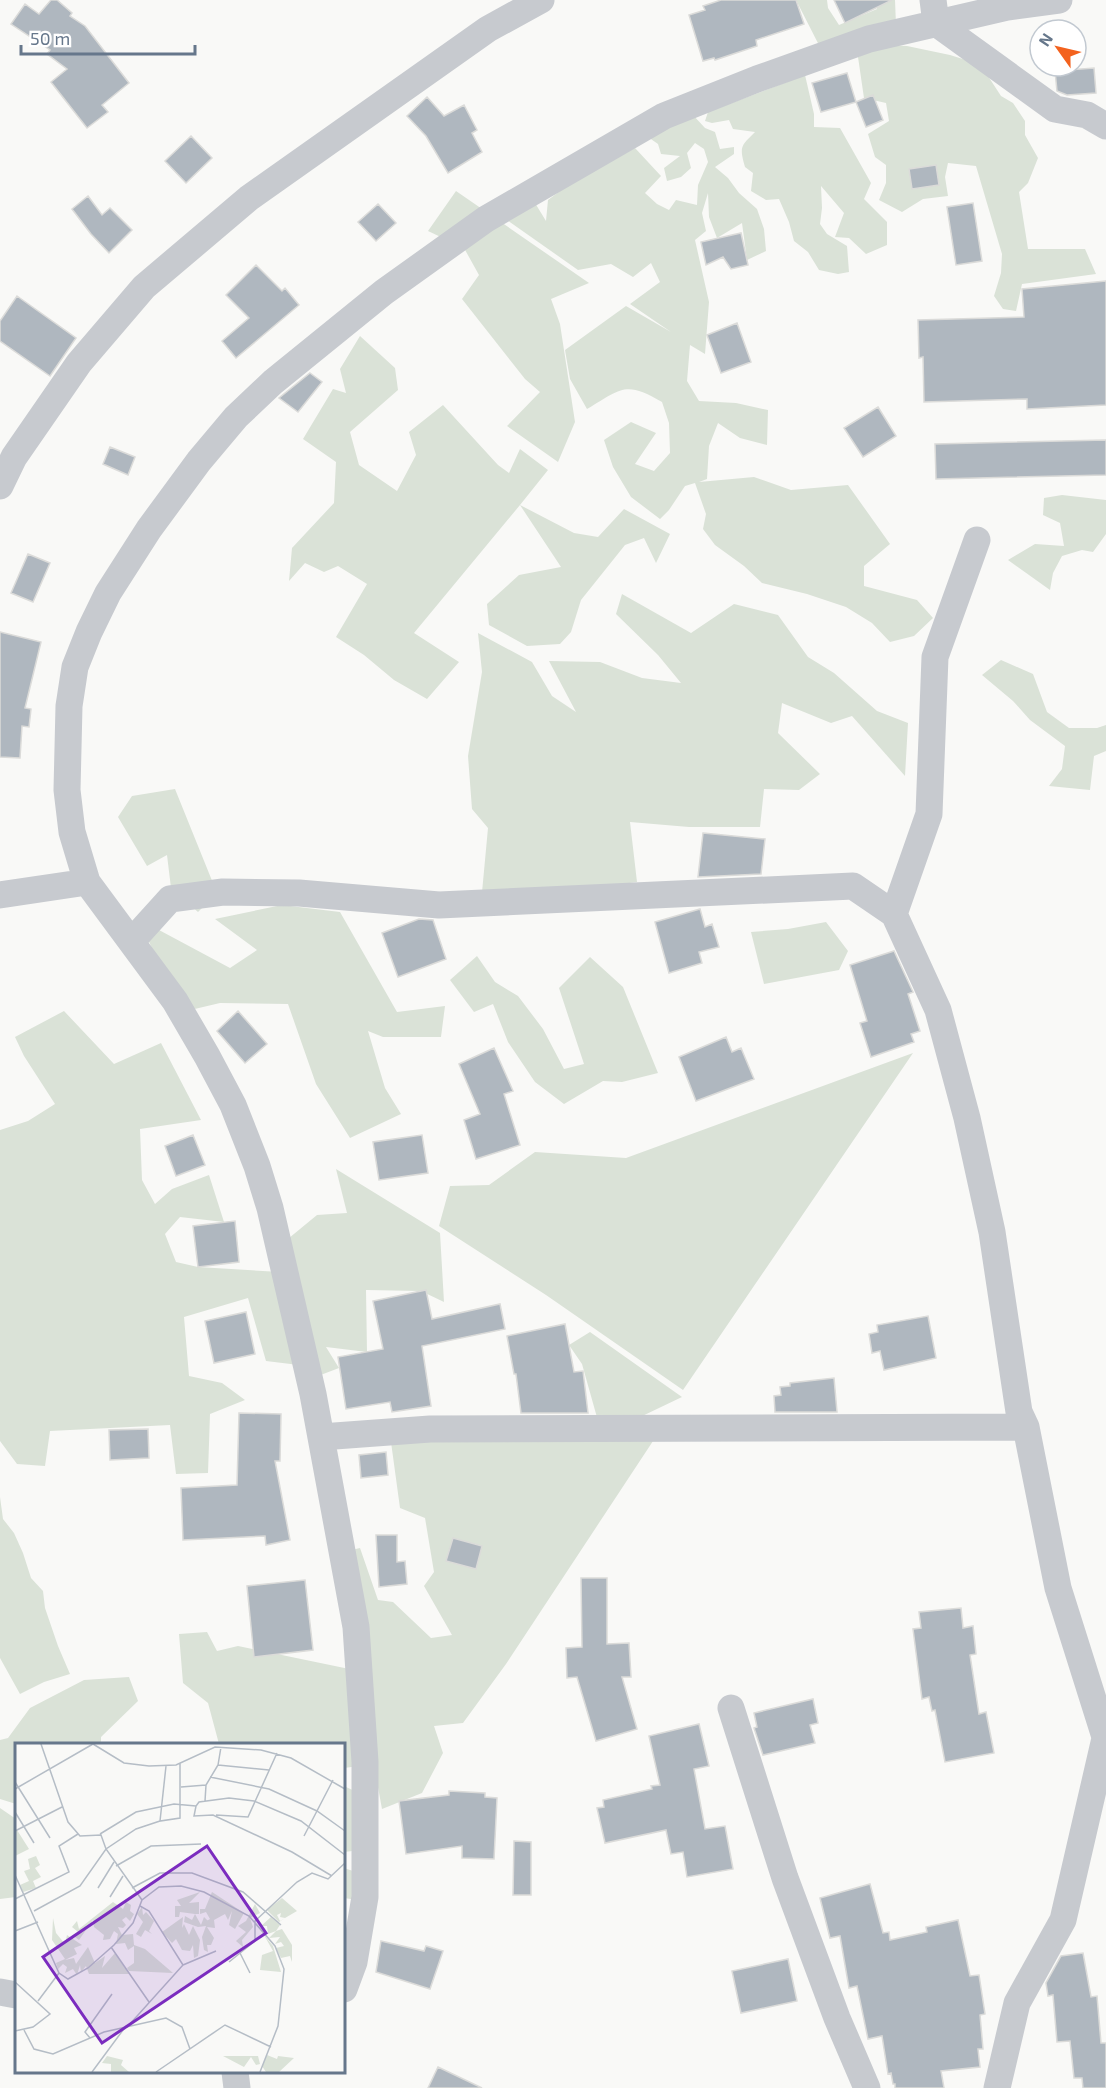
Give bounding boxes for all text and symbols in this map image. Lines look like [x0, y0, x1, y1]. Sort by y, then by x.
scale bar [21, 18, 195, 56]
north arrow [1028, 18, 1088, 78]
text: 50 m [30, 27, 70, 49]
text: N [1034, 29, 1056, 49]
inset map [15, 1743, 345, 2073]

